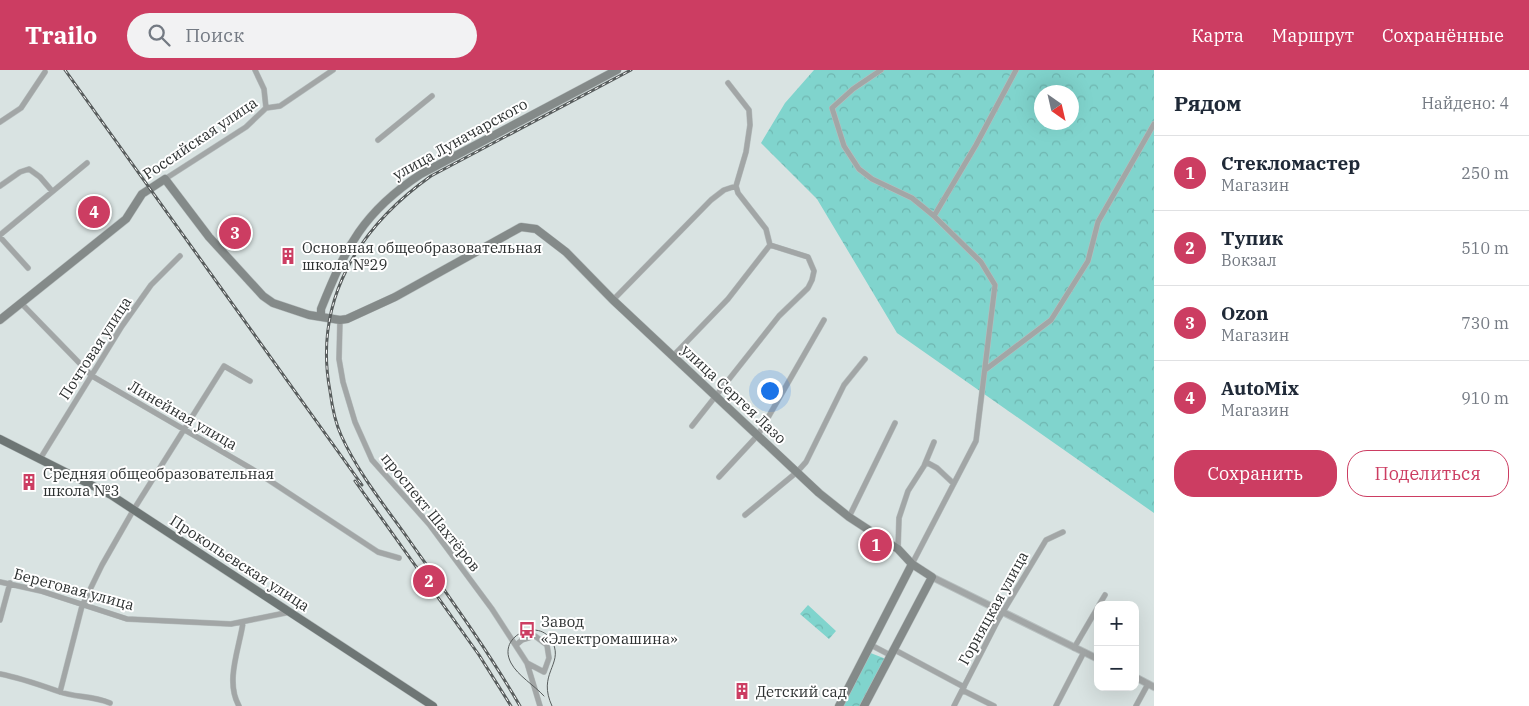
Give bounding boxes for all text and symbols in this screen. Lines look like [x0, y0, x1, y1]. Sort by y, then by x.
search box [127, 13, 477, 58]
text: Trailo [25, 19, 97, 51]
icon: search [145, 21, 173, 49]
text: Поиск [185, 23, 244, 47]
text: Карта [1191, 24, 1244, 47]
text: Маршрут [1272, 24, 1354, 47]
text: Сохранённые [1382, 24, 1504, 47]
north arrow [1034, 85, 1079, 130]
text: Рядом [1174, 89, 1242, 117]
street label: Российская улица [139, 93, 261, 183]
text: Найдено: 4 [1421, 93, 1509, 113]
street label: улица Луначарского [389, 94, 531, 184]
text: Стекломастер [1221, 151, 1360, 175]
text: 1 [1185, 163, 1195, 183]
text: 250 m [1461, 163, 1509, 183]
text: Магазин [1221, 175, 1289, 195]
pin: 4 [78, 193, 110, 231]
pin: 3 [219, 214, 251, 252]
text: Тупик [1221, 226, 1283, 250]
place label: Основная общеобразовательная школа №29 [302, 238, 542, 274]
text: 2 [1185, 238, 1195, 258]
text: 510 m [1461, 238, 1509, 258]
building icon: Основная общеобразовательная школа №29 [278, 246, 298, 266]
text: Вокзал [1221, 250, 1277, 270]
street label: Почтовая улица [55, 293, 135, 403]
text: Ozon [1221, 301, 1269, 325]
text: 3 [1185, 313, 1195, 333]
text: 730 m [1461, 313, 1509, 333]
text: Магазин [1221, 325, 1289, 345]
street label: улица Сергея Лазо [677, 340, 791, 448]
street label: Линейная улица [125, 376, 241, 454]
text: AutoMix [1221, 376, 1299, 400]
your location [757, 378, 783, 404]
text: 4 [1185, 388, 1195, 408]
text: 910 m [1461, 388, 1509, 408]
text: Магазин [1221, 400, 1289, 420]
street label: проспект Шахтёров [377, 449, 485, 575]
button: Сохранить [1174, 450, 1337, 497]
button: Поделиться [1347, 450, 1509, 497]
place label: Средняя общеобразовательная школа №3 [43, 464, 274, 500]
building icon: Средняя общеобразовательная школа №3 [19, 472, 39, 492]
street label: Прокопьевская улица [167, 511, 313, 615]
pin: 1 [860, 526, 892, 564]
street label: Горняцкая улица [954, 548, 1032, 668]
pin: 2 [413, 562, 445, 600]
street label: Береговая улица [12, 564, 136, 614]
map controls [1094, 601, 1139, 691]
button: + [1094, 601, 1139, 646]
place label: Завод «Электромашина» [541, 612, 678, 648]
bus stop icon: Завод «Электромашина» [517, 620, 537, 640]
button: − [1094, 646, 1139, 691]
building icon: Детский сад [732, 681, 752, 701]
place label: Детский сад [756, 682, 847, 701]

